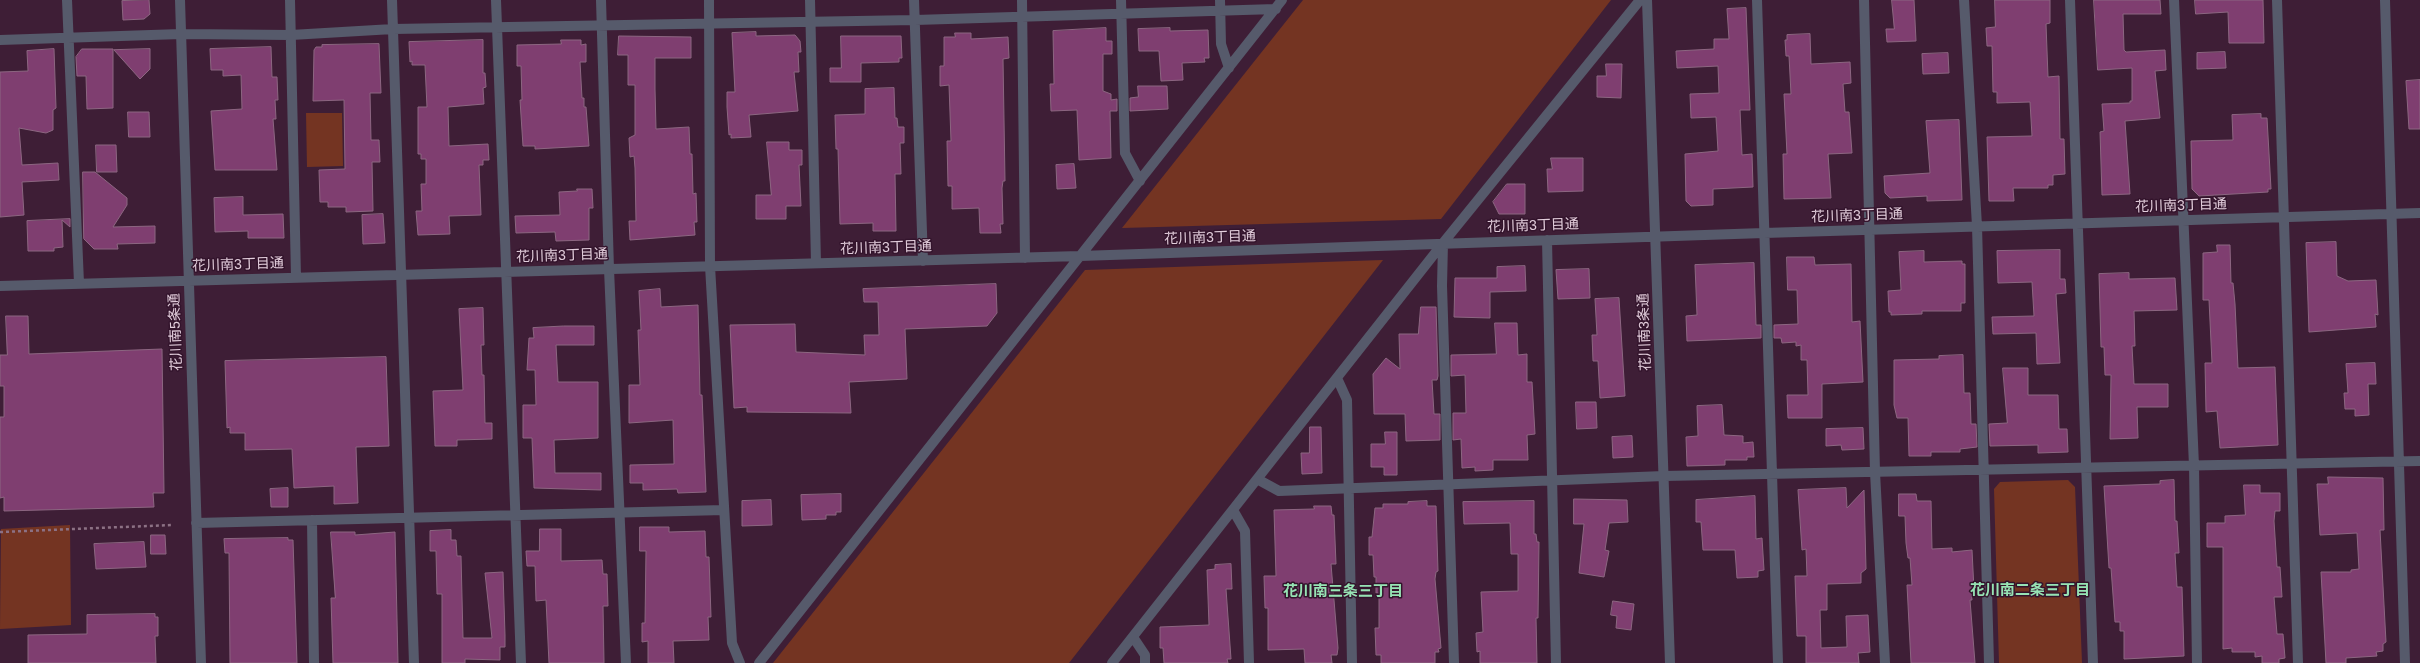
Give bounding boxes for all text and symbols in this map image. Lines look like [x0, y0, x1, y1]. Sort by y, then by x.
street label: 花川南3丁目通 [2135, 196, 2227, 216]
street label: 花川南3丁目通 [1811, 206, 1903, 226]
street label: 花川南3丁目通 [1487, 216, 1579, 236]
street label: 花川南3丁目通 [1164, 228, 1256, 248]
street label: 花川南3丁目通 [840, 238, 932, 258]
street label: 花川南3丁目通 [516, 246, 608, 266]
street label: 花川南3丁目通 [192, 255, 284, 275]
street label: 花川南5条通 [166, 293, 186, 371]
street label: 花川南3条通 [1635, 293, 1655, 371]
district label: 花川南二条三丁目 [1970, 582, 2090, 600]
district label: 花川南三条三丁目 [1283, 583, 1403, 601]

